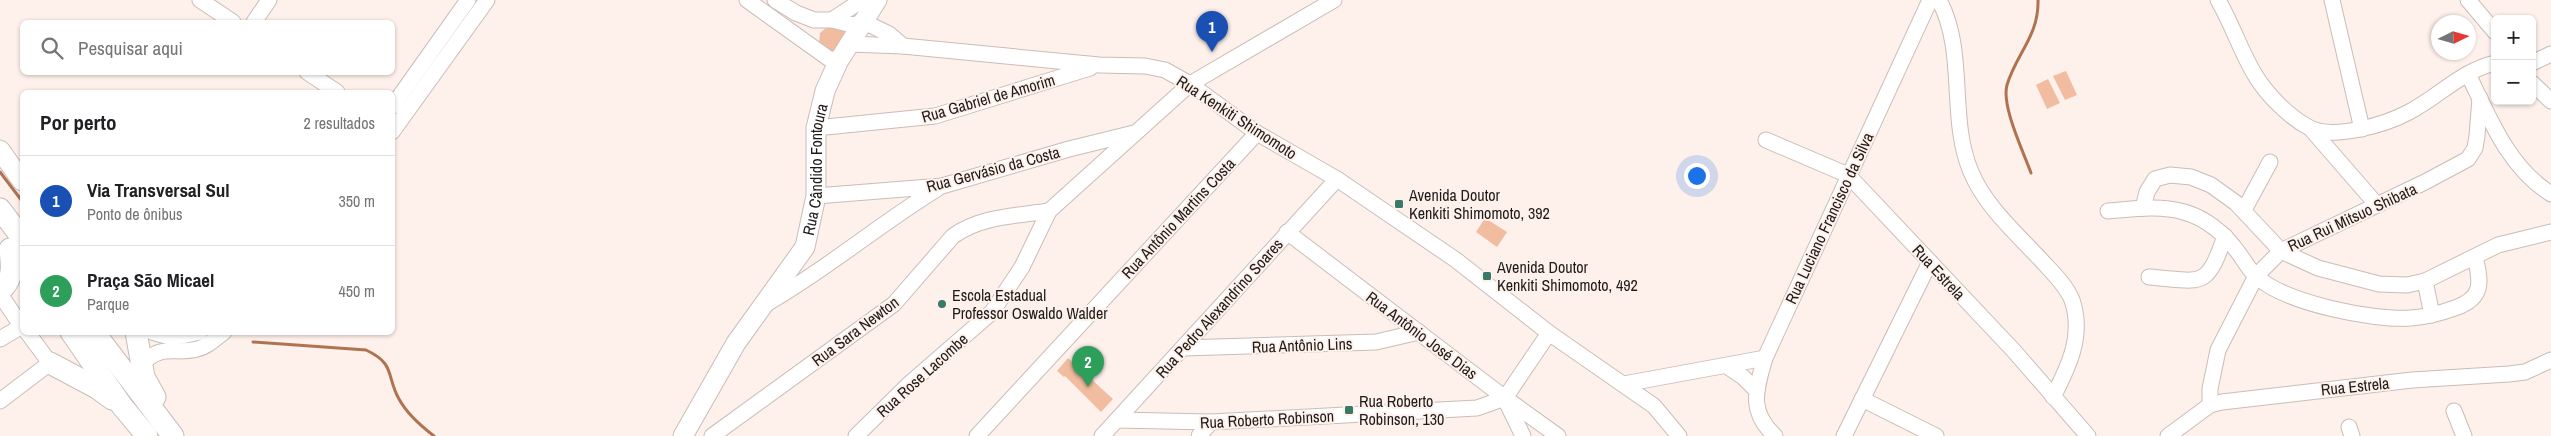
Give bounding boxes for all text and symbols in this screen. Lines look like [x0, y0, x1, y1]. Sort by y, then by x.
pin: 1 [1196, 11, 1228, 52]
north arrow [2431, 15, 2476, 60]
map controls [2491, 15, 2536, 105]
button: + [2491, 15, 2536, 60]
search box [20, 20, 395, 75]
icon: search [38, 34, 66, 62]
text: Pesquisar aqui [78, 35, 183, 61]
button: − [2491, 60, 2536, 105]
street label: Rua Gabriel de Amorim [919, 68, 1057, 128]
street label: Rua Kenkiti Shimomoto [1173, 70, 1301, 164]
street label: Rua Cândido Fontoura [797, 100, 833, 237]
text: Por perto [40, 108, 117, 137]
text: 2 resultados [304, 112, 375, 134]
street label: Rua Luciano Francisco da Silva [1780, 128, 1879, 307]
street label: Rua Gervásio da Costa [924, 140, 1063, 197]
street label: Rua Antônio Martins Costa [1116, 152, 1240, 283]
your location [1684, 163, 1710, 189]
text: Via Transversal Sul [87, 177, 230, 203]
street label: Rua Rui Mitsuo Shibata [2284, 177, 2421, 257]
place label: Avenida Doutor Kenkiti Shimomoto, 392 [1408, 184, 1550, 224]
text: 1 [52, 190, 60, 212]
text: 350 m [339, 190, 375, 212]
marker: Avenida Doutor Kenkiti Shimomoto, 392 [1393, 198, 1405, 210]
text: Ponto de ônibus [87, 203, 183, 225]
street label: Rua Pedro Alexandrino Soares [1150, 233, 1288, 383]
street label: Rua Estrela [1908, 239, 1971, 305]
place label: Avenida Doutor Kenkiti Shimomoto, 492 [1496, 256, 1638, 296]
text: Praça São Micael [87, 267, 214, 293]
marker: Avenida Doutor Kenkiti Shimomoto, 492 [1481, 270, 1493, 282]
text: 2 [52, 280, 60, 302]
text: 450 m [339, 280, 375, 302]
place label: Escola Estadual Professor Oswaldo Walder [952, 284, 1108, 324]
street label: Rua Antônio José Dias [1362, 286, 1482, 384]
street label: Rua Sara Newton [807, 291, 903, 371]
text: Parque [87, 293, 129, 315]
marker: Escola Estadual Professor Oswaldo Walder [936, 298, 948, 310]
street label: Rua Rose Lacombe [872, 328, 972, 422]
street label: Rua Antônio Lins [1251, 332, 1353, 358]
pin: 2 [1072, 346, 1104, 387]
street label: Rua Estrela [2320, 371, 2391, 401]
place label: Rua Roberto Robinson, 130 [1359, 390, 1444, 430]
marker: Rua Roberto Robinson, 130 [1343, 404, 1355, 416]
street label: Rua Roberto Robinson [1199, 405, 1335, 433]

